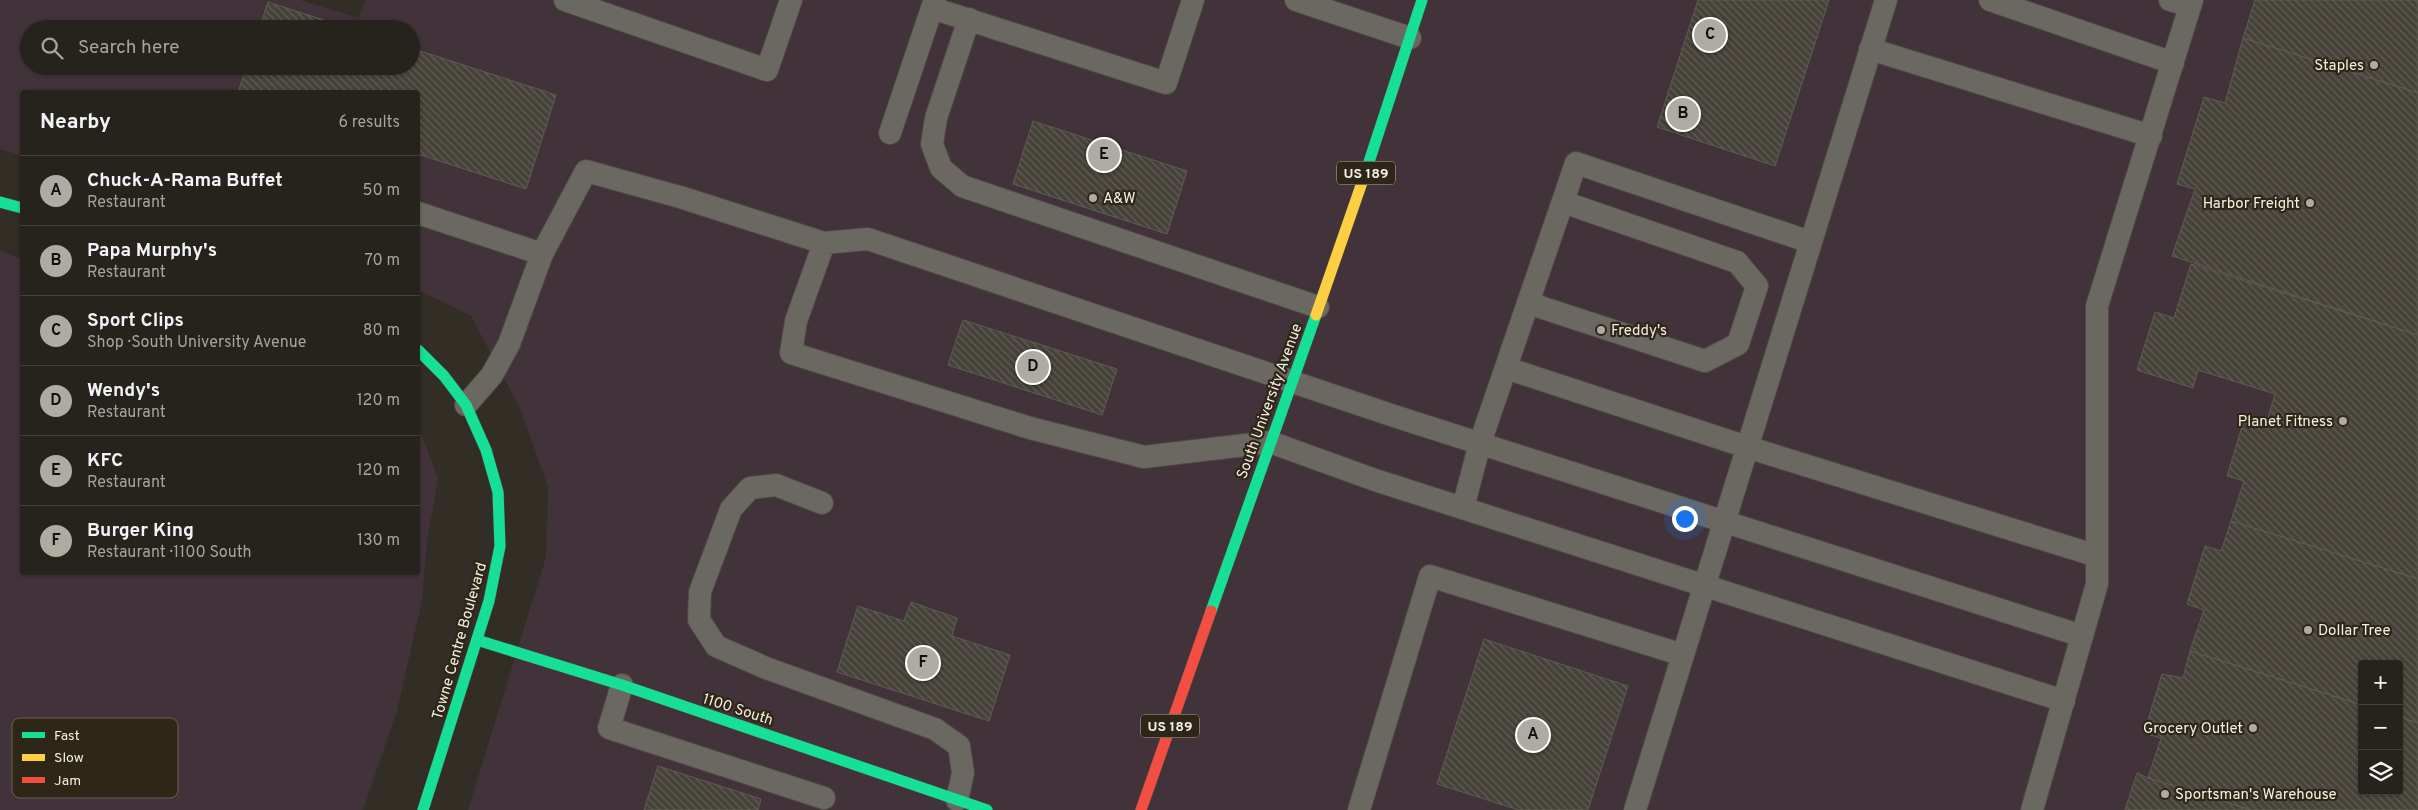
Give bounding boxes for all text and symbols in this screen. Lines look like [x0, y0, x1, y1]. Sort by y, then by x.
pin: C [1694, 16, 1726, 54]
search box [20, 20, 420, 75]
icon: search [38, 34, 66, 62]
text: Search here [78, 36, 180, 60]
place label: Staples [2314, 57, 2364, 76]
marker: Staples [2368, 59, 2380, 71]
pin: B [1667, 95, 1699, 133]
text: Nearby [40, 109, 111, 136]
text: 6 results [338, 113, 400, 133]
pin: E [1088, 136, 1120, 174]
road number: US 189 [1337, 162, 1395, 184]
text: Chuck-A-Rama Buffet [87, 169, 283, 193]
text: A [50, 181, 62, 201]
text: 50 m [363, 181, 400, 201]
place label: A&W [1103, 190, 1136, 209]
marker: A&W [1087, 192, 1099, 204]
text: Restaurant [87, 193, 166, 213]
place label: Harbor Freight [2203, 195, 2300, 214]
marker: Harbor Freight [2304, 197, 2316, 209]
text: Papa Murphy's [87, 239, 217, 263]
text: B [50, 251, 62, 271]
text: 70 m [365, 251, 400, 271]
text: Restaurant [87, 263, 166, 283]
text: Sport Clips [87, 309, 184, 333]
text: C [51, 321, 61, 341]
text: 80 m [363, 321, 400, 341]
street label: South University Avenue [1233, 321, 1307, 482]
place label: Freddy's [1611, 322, 1667, 341]
marker: Freddy's [1595, 324, 1607, 336]
text: Shop · South University Avenue [87, 333, 306, 353]
pin: D [1017, 348, 1049, 386]
text: Wendy's [87, 379, 160, 403]
text: D [50, 391, 62, 411]
text: 120 m [357, 391, 400, 411]
text: Restaurant [87, 403, 166, 423]
place label: Planet Fitness [2238, 413, 2333, 432]
marker: Planet Fitness [2337, 415, 2349, 427]
text: KFC [87, 449, 123, 473]
text: E [51, 461, 61, 481]
text: 120 m [357, 461, 400, 481]
text: Restaurant [87, 473, 166, 493]
your location [1672, 506, 1698, 532]
text: Burger King [87, 519, 194, 543]
text: F [51, 531, 61, 551]
text: 130 m [357, 531, 400, 551]
text: Restaurant · 1100 South [87, 543, 251, 563]
street label: Towne Centre Boulevard [429, 561, 492, 722]
place label: Dollar Tree [2318, 622, 2390, 641]
marker: Dollar Tree [2302, 624, 2314, 636]
pin: F [907, 644, 939, 682]
map controls [2358, 660, 2403, 795]
button: + [2358, 660, 2403, 705]
street label: 1100 South [700, 690, 775, 731]
button: − [2358, 705, 2403, 750]
road number: US 189 [1141, 714, 1199, 738]
pin: A [1517, 716, 1549, 754]
legend [12, 718, 178, 798]
place label: Grocery Outlet [2143, 720, 2243, 739]
marker: Grocery Outlet [2247, 722, 2259, 734]
text: Fast [54, 728, 80, 745]
text: Slow [54, 750, 84, 767]
button: layers [2358, 750, 2403, 795]
text: Jam [54, 773, 81, 790]
place label: Sportsman's Warehouse [2175, 786, 2337, 805]
marker: Sportsman's Warehouse [2159, 788, 2171, 800]

